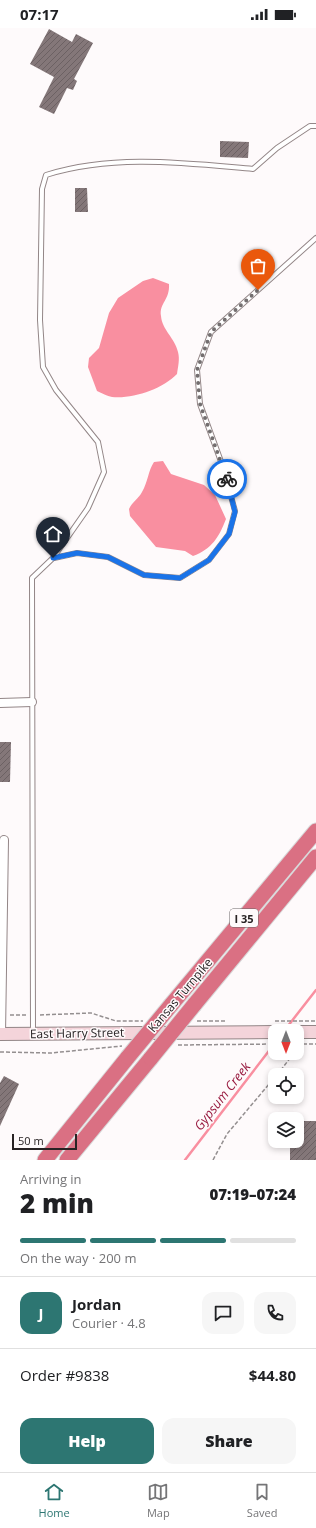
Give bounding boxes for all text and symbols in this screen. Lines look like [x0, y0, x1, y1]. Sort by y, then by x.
text: 07:17 [20, 4, 59, 24]
pin [241, 249, 275, 290]
icon: bag [247, 255, 269, 277]
courier [207, 459, 247, 499]
icon: bike [216, 468, 238, 490]
pin [36, 517, 70, 558]
icon: home [42, 523, 64, 545]
road number: I 35 [230, 909, 258, 927]
street label: Kansas Turnpike [144, 954, 216, 1036]
street label: East Harry Street [30, 1024, 124, 1042]
north arrow [268, 1024, 304, 1060]
map controls [268, 1024, 304, 1148]
water label: Gypsum Creek [190, 1058, 255, 1134]
button: locate [268, 1068, 304, 1104]
button: layers [268, 1112, 304, 1148]
scale bar [12, 1132, 77, 1151]
text: 50 m [18, 1133, 44, 1148]
text: Arriving in [20, 1170, 82, 1188]
text: 07:19–07:24 [210, 1184, 296, 1204]
text: 2 min [20, 1185, 94, 1221]
text: On the way · 200 m [20, 1249, 136, 1267]
button: chat [202, 1292, 244, 1334]
button: phone [254, 1292, 296, 1334]
text: Jordan [72, 1294, 121, 1314]
text: J [39, 1303, 43, 1323]
text: Courier · 4.8 [72, 1314, 146, 1332]
text: Order #9838 [20, 1365, 109, 1385]
text: $44.80 [249, 1365, 296, 1385]
button: Help [20, 1418, 154, 1464]
button: Share [162, 1418, 296, 1464]
tab: Home [39, 1481, 70, 1520]
tab: Map [147, 1481, 170, 1520]
tab: Saved [247, 1481, 277, 1520]

